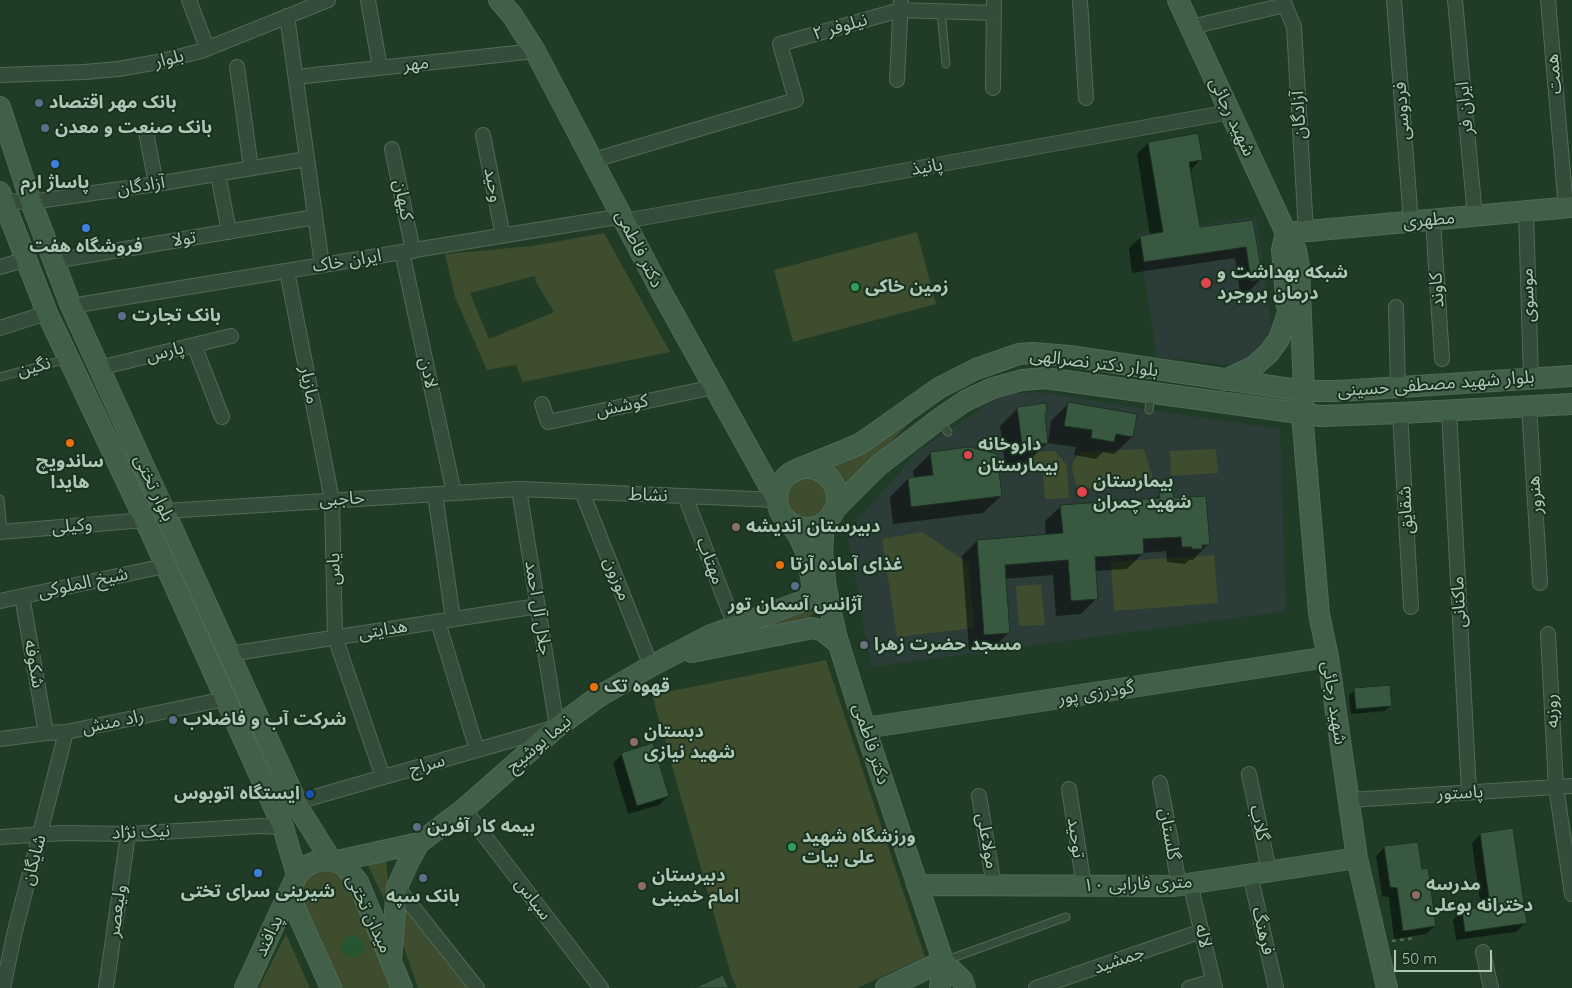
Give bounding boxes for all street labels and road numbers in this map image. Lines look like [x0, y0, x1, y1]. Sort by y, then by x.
street label: نیلوفر ۲ [810, 9, 870, 45]
street label: بلوار [152, 45, 186, 73]
street label: مهر [402, 52, 430, 76]
street label: همت [1541, 53, 1567, 95]
street label: شهید رجائی [1204, 74, 1260, 160]
street label: فردوسی [1389, 81, 1415, 141]
street label: ایران فر [1452, 81, 1478, 135]
street label: آزادگان [1287, 90, 1311, 140]
street label: پانیذ [909, 154, 945, 180]
street label: وحید [479, 166, 507, 204]
street label: آزادگان [115, 172, 167, 200]
street label: کیهان [389, 178, 417, 222]
street label: دکتر فاطمی [610, 207, 668, 291]
street label: مطهری [1402, 207, 1456, 233]
street label: تولا [170, 226, 198, 252]
street label: ایران خاک [311, 245, 383, 277]
street label: موسوی [1516, 268, 1540, 322]
street label: کاوند [1425, 272, 1449, 308]
street label: پارس [144, 337, 186, 367]
street label: بلوار دکتر نصرالهی [1029, 344, 1159, 382]
street label: نگین [15, 352, 53, 382]
street label: لادن [414, 355, 442, 391]
street label: مازیار [295, 364, 323, 406]
street label: بلوار شهید مصطفی حسینی [1337, 366, 1535, 402]
street label: کوشش [594, 390, 650, 422]
street label: بلوار تختی [129, 451, 179, 525]
street label: هنرور [1523, 475, 1547, 515]
street label: نشاط [628, 484, 668, 506]
street label: شقایق [1394, 485, 1418, 535]
street label: حاجبی [319, 487, 365, 511]
street label: وکیلی [51, 513, 93, 539]
street label: مهتاب [691, 535, 729, 587]
street label: یاس [323, 553, 345, 585]
street label: موزون [599, 554, 635, 604]
street label: جلال آل احمد [520, 559, 556, 657]
street label: شیخ الملوکی [36, 563, 130, 603]
street label: ماکنانی [1447, 576, 1471, 628]
street label: هدایتی [357, 615, 409, 645]
street label: شکوفه [19, 638, 49, 690]
street label: شهید رجائی [1317, 660, 1351, 746]
street label: گودرزی پور [1056, 676, 1136, 710]
street label: روزبه [1540, 693, 1564, 729]
street label: دکتر فاطمی [848, 701, 894, 787]
street label: راد منش [80, 705, 146, 739]
street label: نیما یوشیج [502, 710, 576, 778]
street label: سراج [406, 750, 448, 780]
street label: پاستور [1436, 781, 1484, 805]
street label: گلاب [1245, 803, 1273, 843]
street label: گلستان [1154, 806, 1184, 862]
street label: مولاعلی [971, 811, 1003, 871]
street label: توحید [1062, 816, 1090, 860]
street label: نیک نژاد [111, 820, 171, 844]
street label: شایگان [17, 832, 51, 888]
street label: میدان تختی [341, 871, 397, 957]
street label: ۱۰ متری فارابی [1083, 871, 1193, 897]
street label: سپاس [510, 873, 556, 925]
street label: ولیعصر [103, 883, 131, 939]
street label: فرهنگ [1247, 905, 1279, 957]
street label: پدافند [250, 912, 288, 960]
street label: لاله [1190, 922, 1216, 950]
street label: جمشید [1091, 941, 1147, 979]

